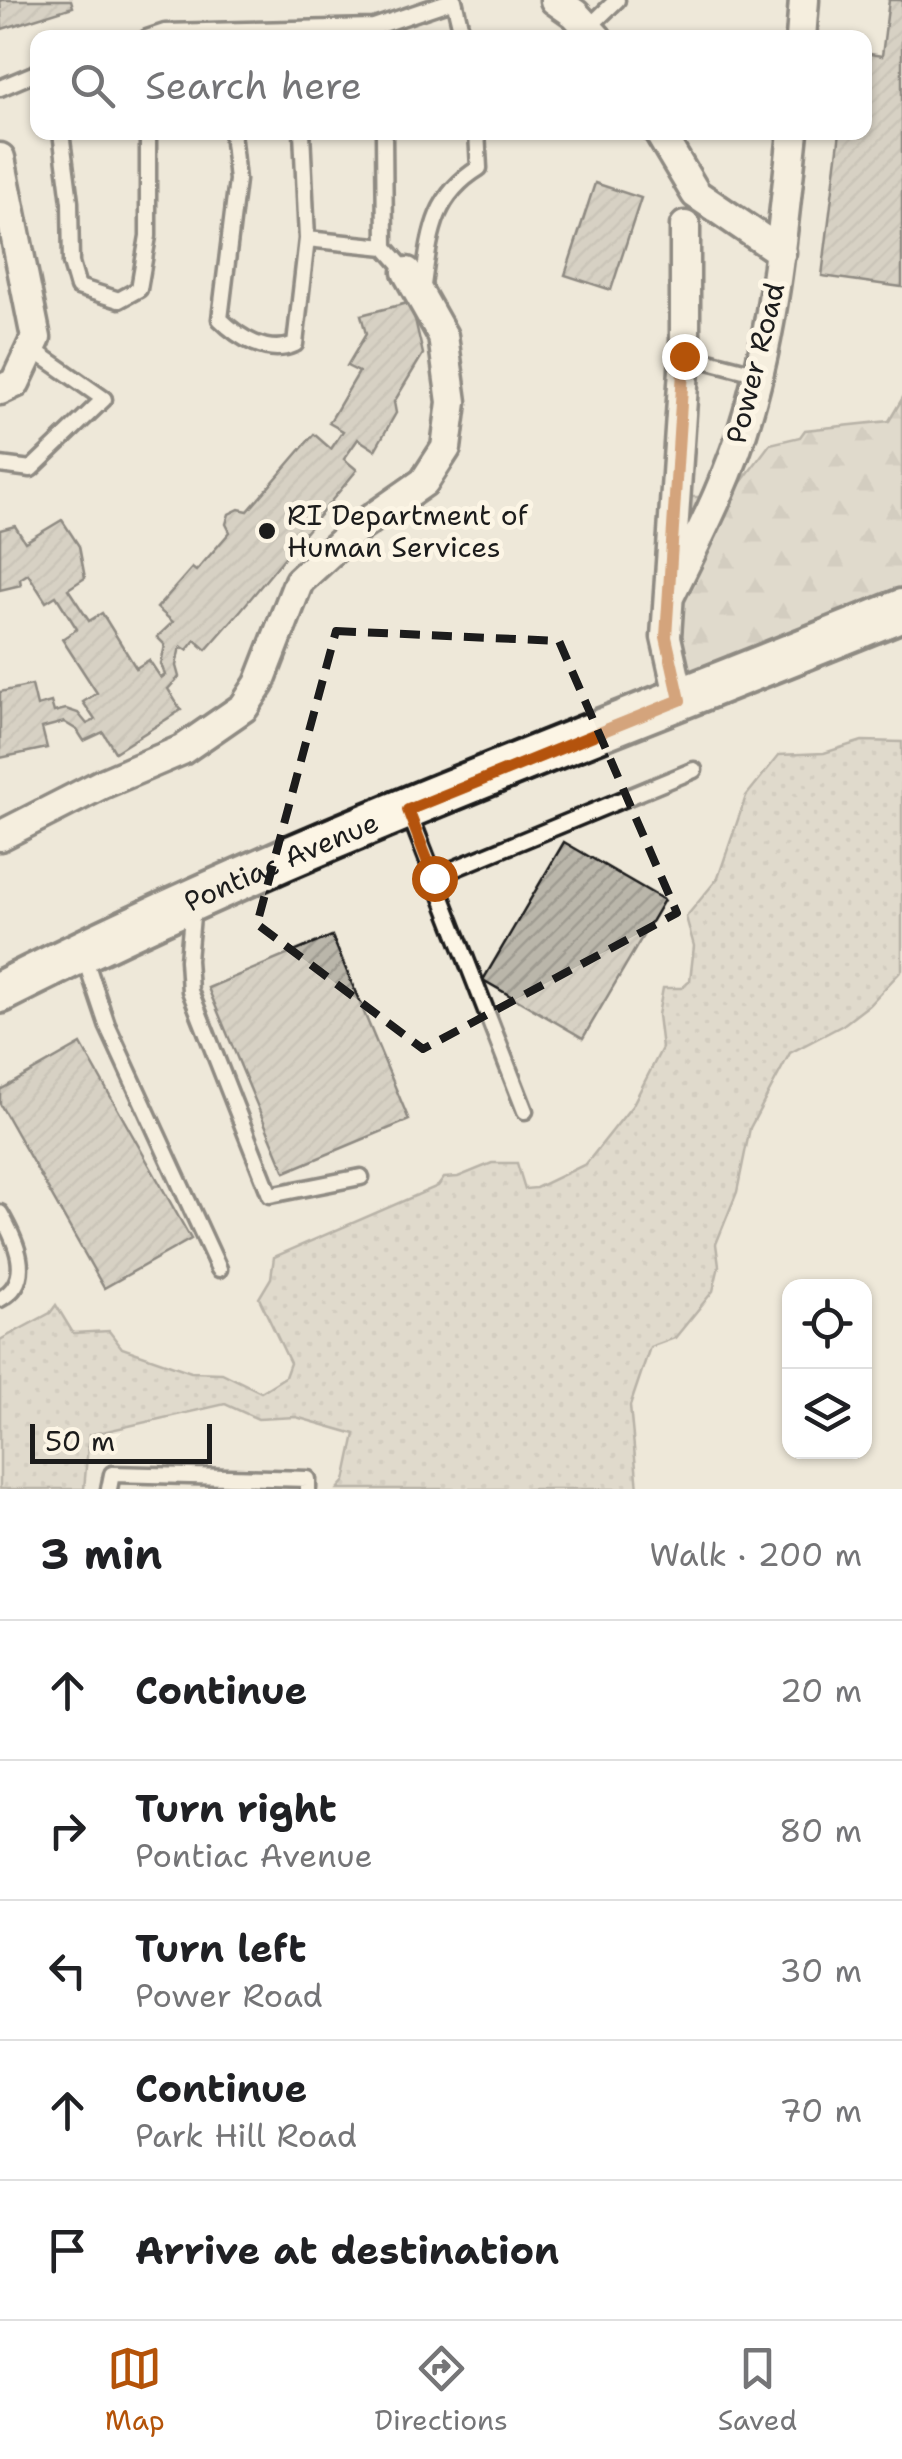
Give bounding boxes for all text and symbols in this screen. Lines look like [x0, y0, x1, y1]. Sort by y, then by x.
search box [30, 30, 872, 140]
icon: search [65, 58, 120, 113]
text: Search here [145, 60, 362, 111]
street label: Power Road [717, 279, 793, 447]
route end [662, 334, 708, 380]
place label: RI Department of Human Services [287, 496, 529, 566]
marker: RI Department of Human Services [256, 520, 278, 542]
street label: Pontiac Avenue [178, 803, 384, 920]
route start [412, 856, 458, 902]
map controls [782, 1279, 872, 1459]
button: locate [782, 1279, 872, 1369]
button: layers [782, 1369, 872, 1459]
scale bar [30, 1419, 212, 1464]
text: 50 m [45, 1422, 115, 1460]
text: 3 min [40, 1526, 162, 1582]
text: Walk · 200 m [649, 1533, 862, 1576]
icon: ahead [40, 1663, 95, 1718]
text: Continue [135, 1665, 307, 1716]
text: 20 m [780, 1669, 862, 1712]
text: Turn right [135, 1783, 337, 1834]
icon: right [40, 1803, 95, 1858]
text: 80 m [779, 1809, 862, 1852]
text: Pontiac Avenue [135, 1834, 373, 1877]
text: Turn left [135, 1923, 307, 1974]
icon: left [40, 1943, 95, 1998]
text: 30 m [779, 1949, 862, 1992]
text: Power Road [135, 1974, 323, 2017]
text: Continue [135, 2063, 307, 2114]
icon: ahead [40, 2083, 95, 2138]
text: 70 m [779, 2089, 862, 2132]
text: Park Hill Road [135, 2114, 357, 2157]
icon: arrive [40, 2223, 95, 2278]
text: Arrive at destination [135, 2225, 559, 2276]
tab: Map [105, 2341, 165, 2439]
tab: Directions [374, 2341, 508, 2439]
tab: Saved [718, 2341, 797, 2439]

